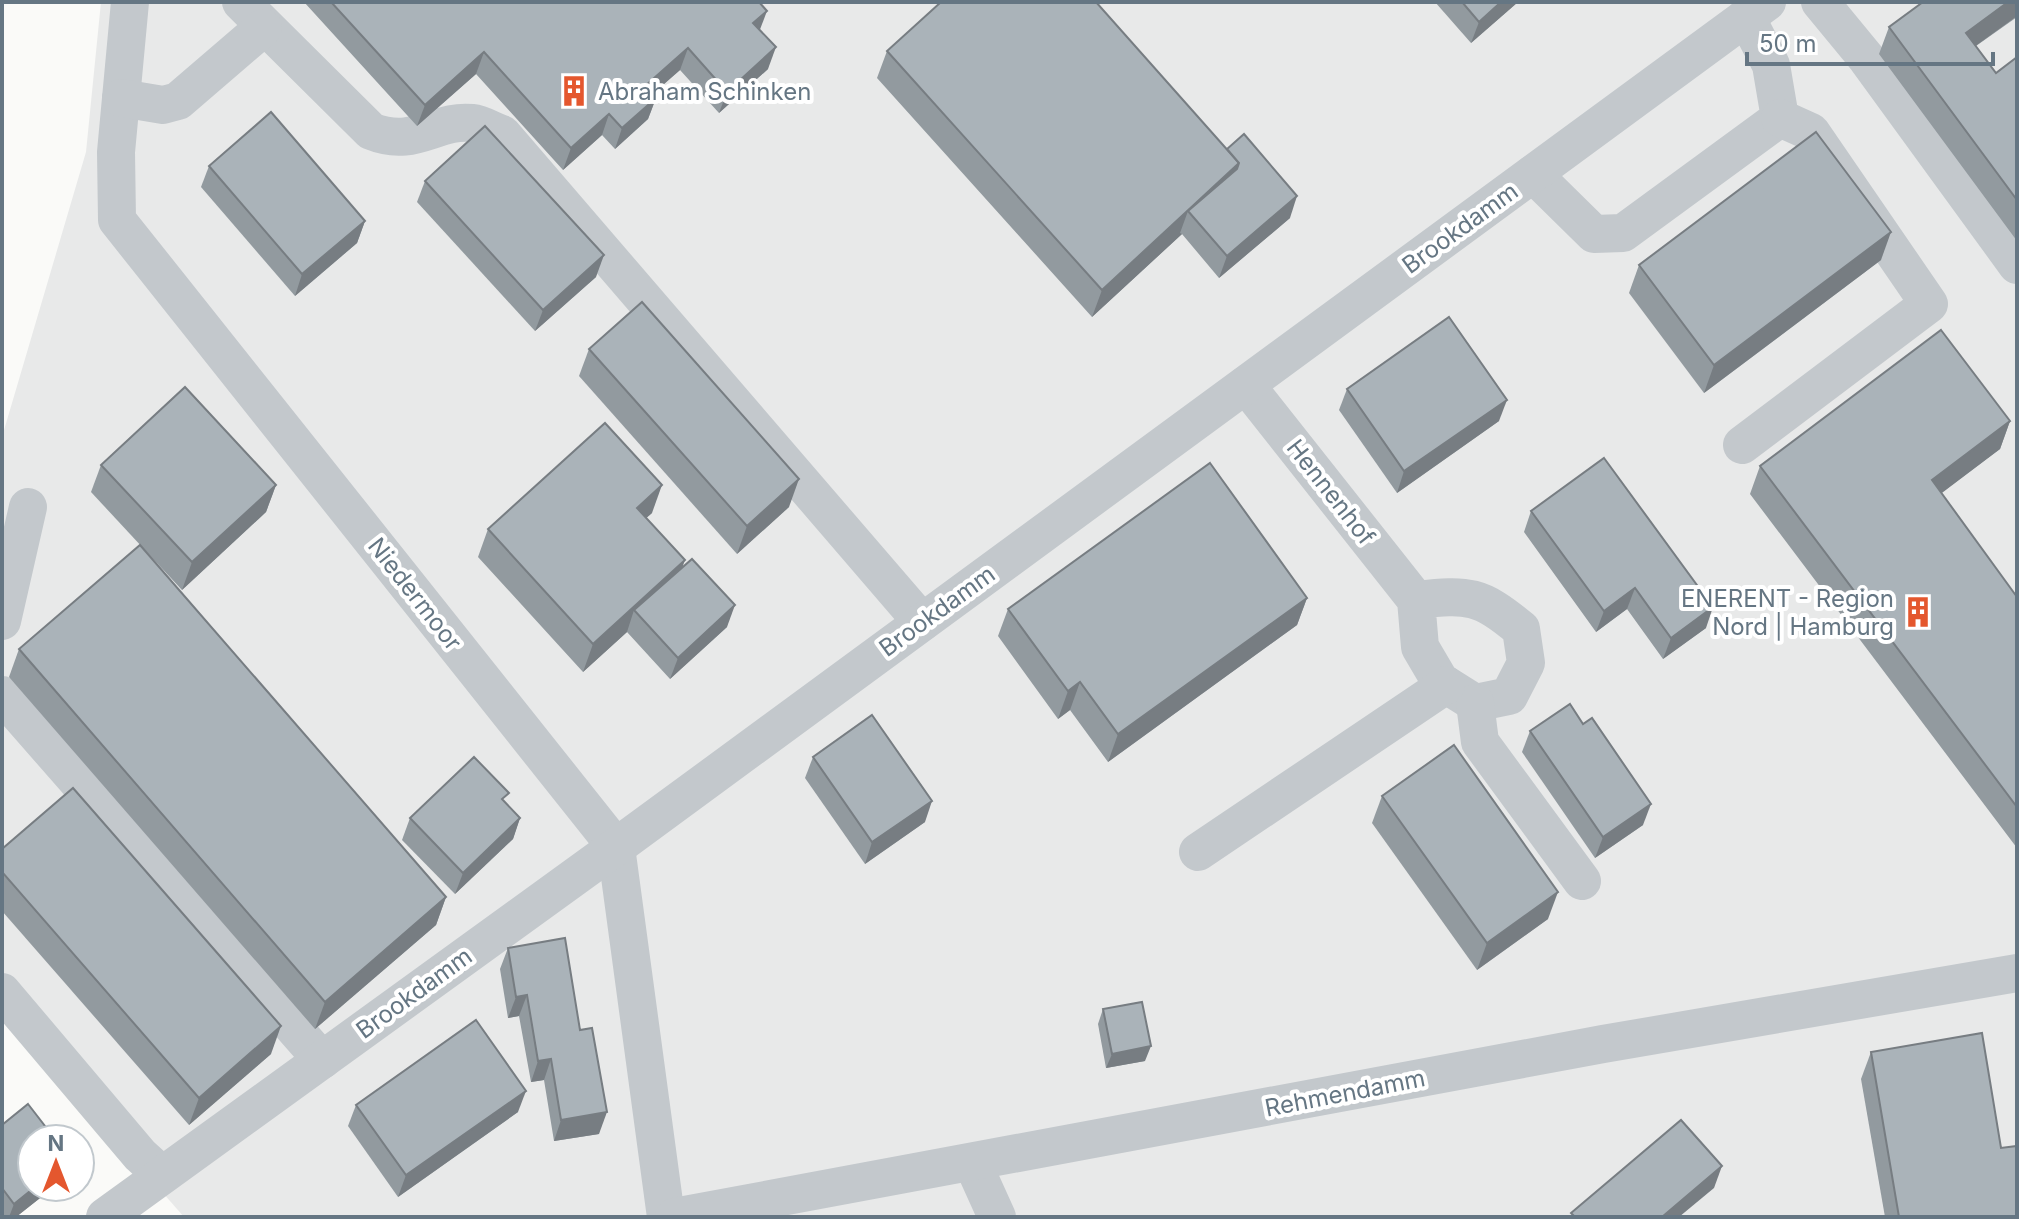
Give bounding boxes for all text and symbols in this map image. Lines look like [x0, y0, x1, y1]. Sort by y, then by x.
scale bar [1747, 16, 1993, 66]
text: 50 m [1759, 29, 1817, 58]
building icon: Abraham Schinken [557, 74, 591, 108]
place label: Abraham Schinken [598, 77, 811, 106]
street label: Brookdamm [1396, 176, 1524, 280]
street label: Hennenhof [1281, 433, 1381, 551]
street label: Niedermoor [362, 532, 468, 656]
street label: Brookdamm [873, 559, 1001, 663]
place label: ENERENT - Region Nord | Hamburg [1681, 584, 1894, 641]
building icon: ENERENT - Region Nord | Hamburg [1901, 595, 1935, 629]
street label: Brookdamm [350, 941, 478, 1045]
street label: Rehmendamm [1262, 1063, 1428, 1123]
north arrow [16, 1123, 96, 1203]
text: N [48, 1130, 64, 1156]

